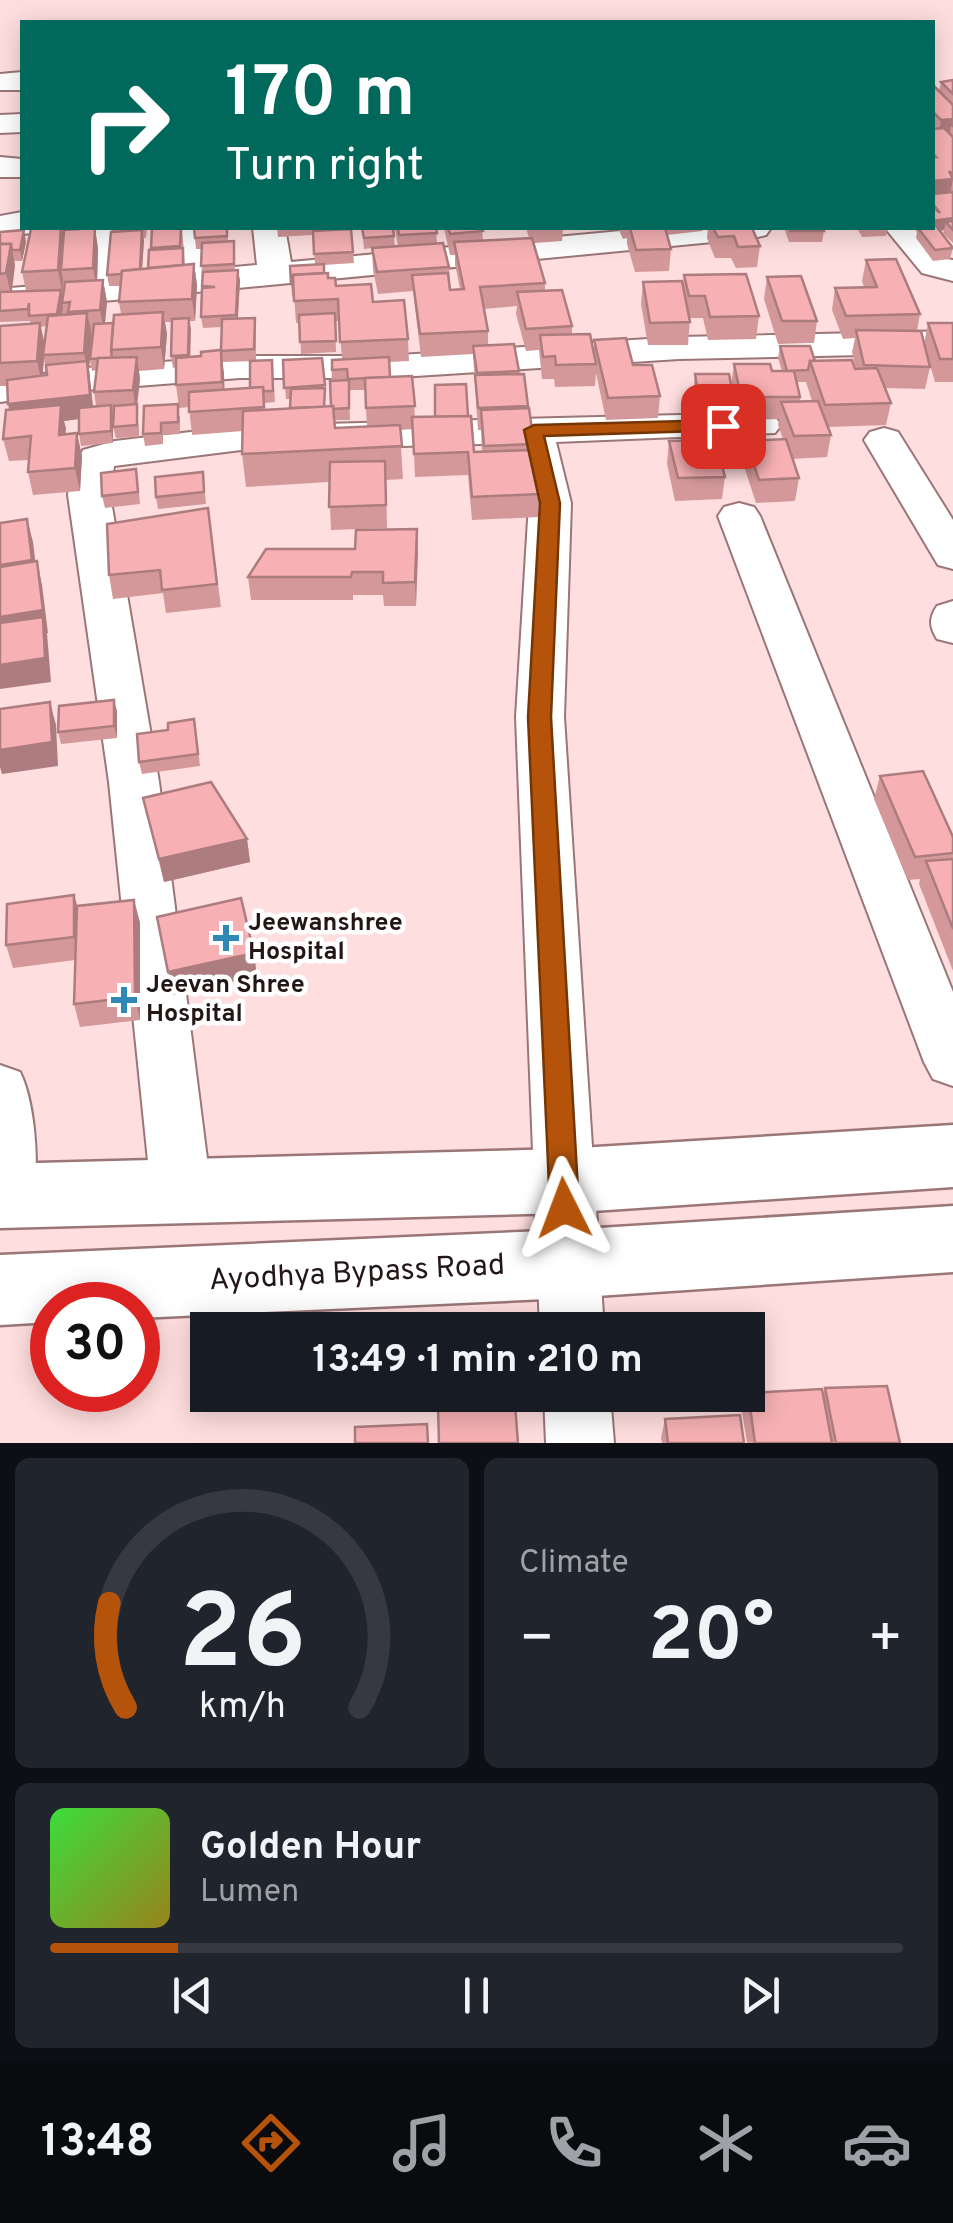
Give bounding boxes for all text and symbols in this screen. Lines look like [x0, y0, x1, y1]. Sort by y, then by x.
text: 170 m [225, 52, 415, 141]
icon: right [60, 60, 190, 190]
text: Turn right [225, 139, 424, 196]
pin [681, 384, 766, 469]
icon: arrive [696, 399, 751, 454]
place label: Jeewanshree Hospital [248, 908, 403, 969]
marker: Jeewanshree Hospital [213, 925, 239, 951]
place label: Jeevan Shree Hospital [146, 970, 305, 1031]
marker: Jeevan Shree Hospital [111, 987, 137, 1013]
position arrow [512, 1156, 616, 1260]
street label: Ayodhya Bypass Road [208, 1248, 506, 1300]
speed limit sign: 30 [30, 1282, 160, 1412]
text: 13:49 · 1 min · 210 m [312, 1337, 643, 1386]
text: Climate [519, 1544, 629, 1584]
text: 26 [178, 1573, 306, 1705]
text: 20° [648, 1592, 774, 1687]
text: − [519, 1606, 554, 1676]
text: + [868, 1606, 903, 1676]
text: km/h [199, 1685, 285, 1731]
text: Golden Hour [200, 1824, 421, 1873]
text: Lumen [200, 1873, 299, 1913]
icon: previous [165, 1968, 220, 2023]
icon: pause [449, 1968, 504, 2023]
icon: next [733, 1968, 788, 2023]
icon: directions [236, 2108, 306, 2178]
icon: music [387, 2108, 457, 2178]
icon: phone [539, 2108, 609, 2178]
icon: climate [691, 2108, 761, 2178]
icon: car [842, 2108, 912, 2178]
text: 13:48 [41, 2115, 154, 2172]

